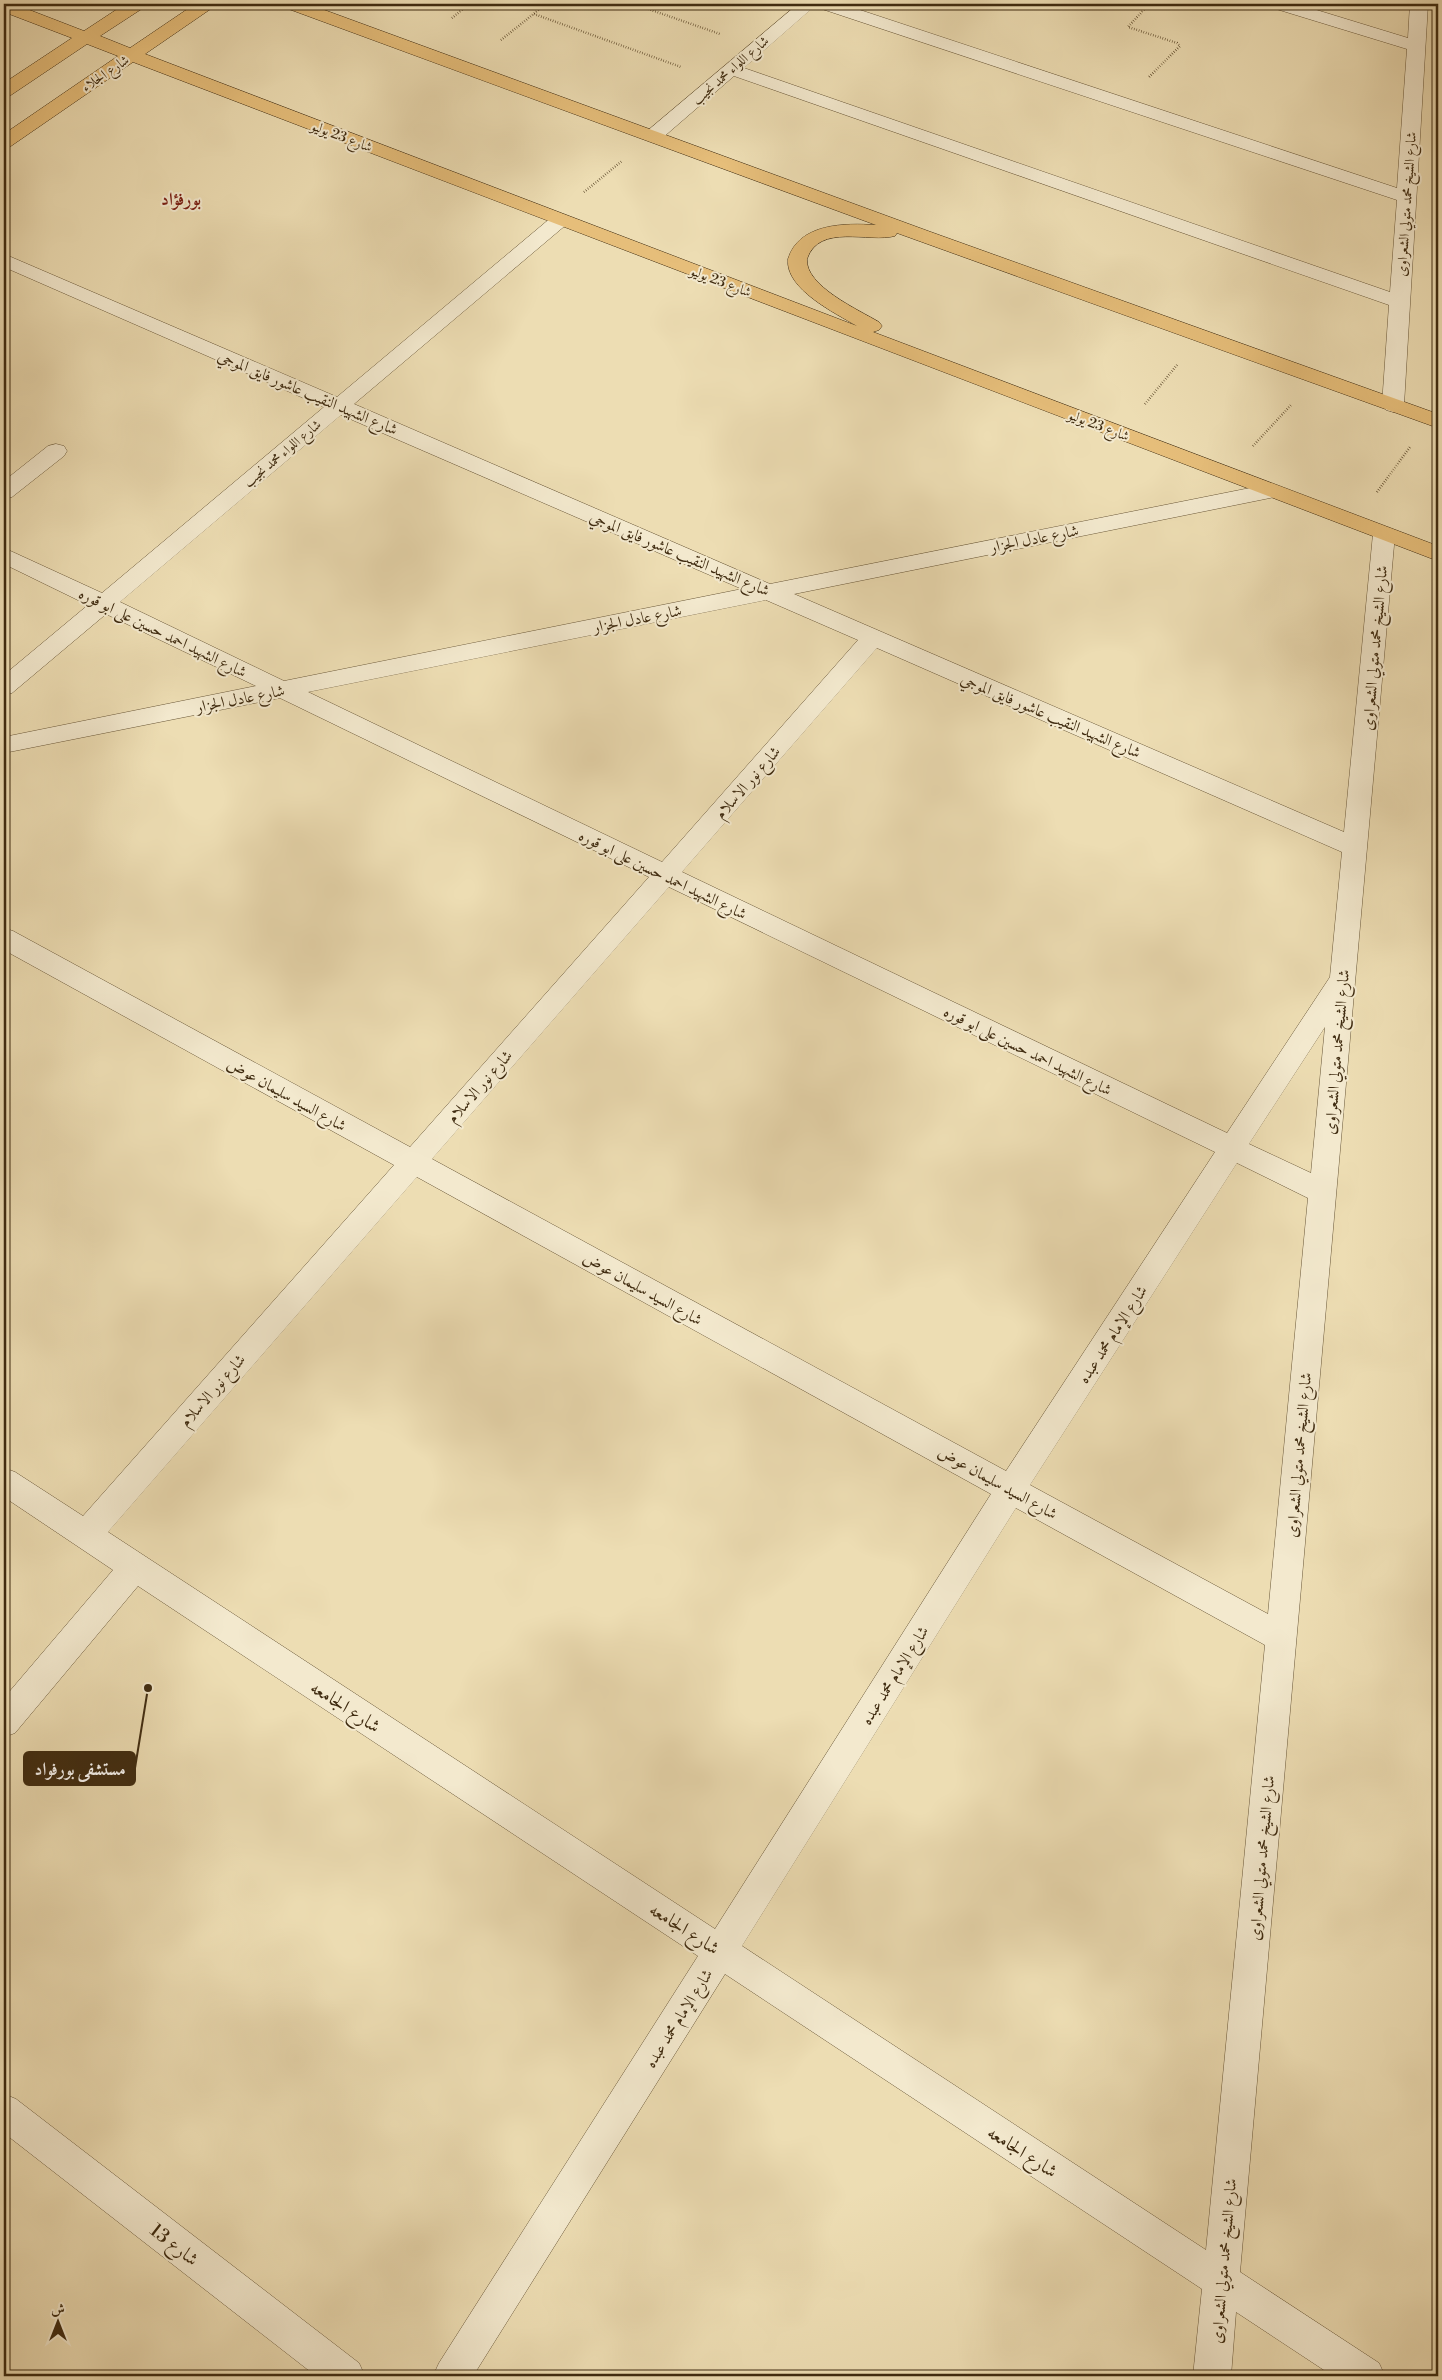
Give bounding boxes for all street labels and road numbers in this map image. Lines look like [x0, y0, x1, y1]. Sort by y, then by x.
street label: شارع اللواء محمد نجيب [688, 32, 774, 111]
street label: شارع الجلاء [78, 51, 134, 98]
street label: شارع 23 يوليو [306, 116, 375, 159]
street label: شارع الشيخ محمد متولي الشعراوى [1393, 131, 1424, 277]
street label: شارع 23 يوليو [685, 261, 754, 304]
street label: شارع الشهيد النقيب عاشور فايق الموجي [213, 346, 401, 443]
street label: شارع 23 يوليو [1063, 405, 1132, 448]
street label: شارع اللواء محمد نجيب [240, 416, 327, 493]
street label: شارع الشهيد النقيب عاشور فايق الموجي [585, 507, 773, 604]
street label: شارع عادل الجزار [986, 521, 1081, 561]
street label: شارع الشيخ محمد متولي الشعراوى [1358, 565, 1396, 732]
street label: شارع الشهيد احمد حسين على ابو قوره [74, 583, 250, 685]
street label: شارع عادل الجزار [589, 601, 684, 641]
street label: شارع الشهيد النقيب عاشور فايق الموجي [956, 669, 1144, 766]
street label: شارع عادل الجزار [192, 681, 287, 721]
street label: شارع نور الاسلام [711, 742, 788, 826]
street label: شارع الشهيد احمد حسين على ابو قوره [574, 825, 750, 927]
street label: شارع الشيخ محمد متولي الشعراوى [1320, 969, 1358, 1136]
street label: شارع الشهيد احمد حسين على ابو قوره [939, 1001, 1115, 1103]
street label: شارع نور الاسلام [443, 1046, 520, 1130]
street label: شارع السيد سليمان عوض [222, 1054, 350, 1139]
street label: شارع السيد سليمان عوض [578, 1248, 706, 1333]
street label: شارع الإمام محمد عبده [1074, 1282, 1155, 1389]
street label: شارع نور الاسلام [176, 1350, 253, 1434]
street label: شارع الشيخ محمد متولي الشعراوى [1282, 1372, 1320, 1539]
street label: شارع السيد سليمان عوض [933, 1442, 1061, 1527]
street label: شارع الإمام محمد عبده [856, 1622, 937, 1731]
street label: شارع الجامعه [304, 1675, 385, 1741]
street label: شارع الشيخ محمد متولي الشعراوى [1245, 1775, 1283, 1942]
street label: شارع الجامعه [643, 1897, 724, 1963]
street label: شارع الإمام محمد عبده [640, 1965, 721, 2074]
street label: شارع الجامعه [981, 2120, 1062, 2186]
street label: شارع الشيخ محمد متولي الشعراوى [1207, 2178, 1245, 2345]
street label: شارع 13 [143, 2218, 204, 2274]

